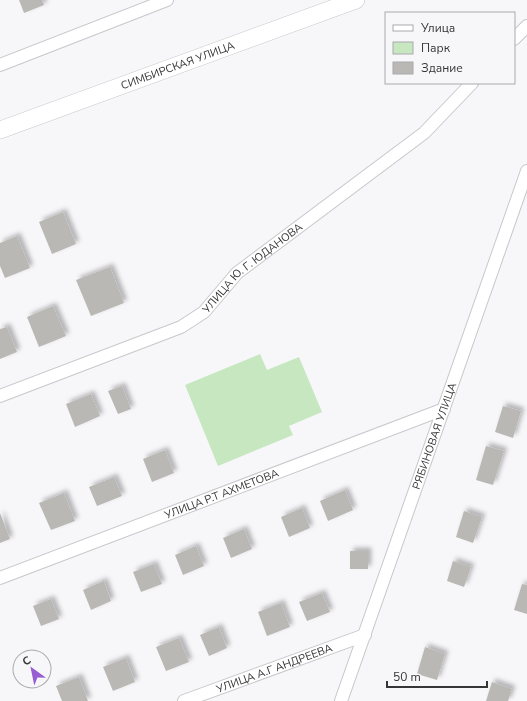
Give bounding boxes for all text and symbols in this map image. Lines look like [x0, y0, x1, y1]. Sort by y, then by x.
legend [385, 12, 515, 84]
text: Улица [420, 20, 455, 36]
street label: СИМБИРСКАЯ УЛИЦА [119, 38, 237, 93]
text: Парк [421, 40, 451, 56]
text: Здание [421, 60, 463, 76]
street label: УЛИЦА Ю. Г. ЮДАНОВА [199, 220, 306, 317]
street label: РЯБИНОВАЯ УЛИЦА [409, 381, 460, 491]
street label: УЛИЦА Р.Т АХМЕТОВА [161, 466, 281, 523]
street label: УЛИЦА А.Г АНДРЕЕВА [213, 641, 335, 697]
north arrow [12, 649, 52, 689]
text: С [20, 652, 34, 669]
scale bar [387, 663, 487, 689]
text: 50 m [393, 669, 421, 685]

